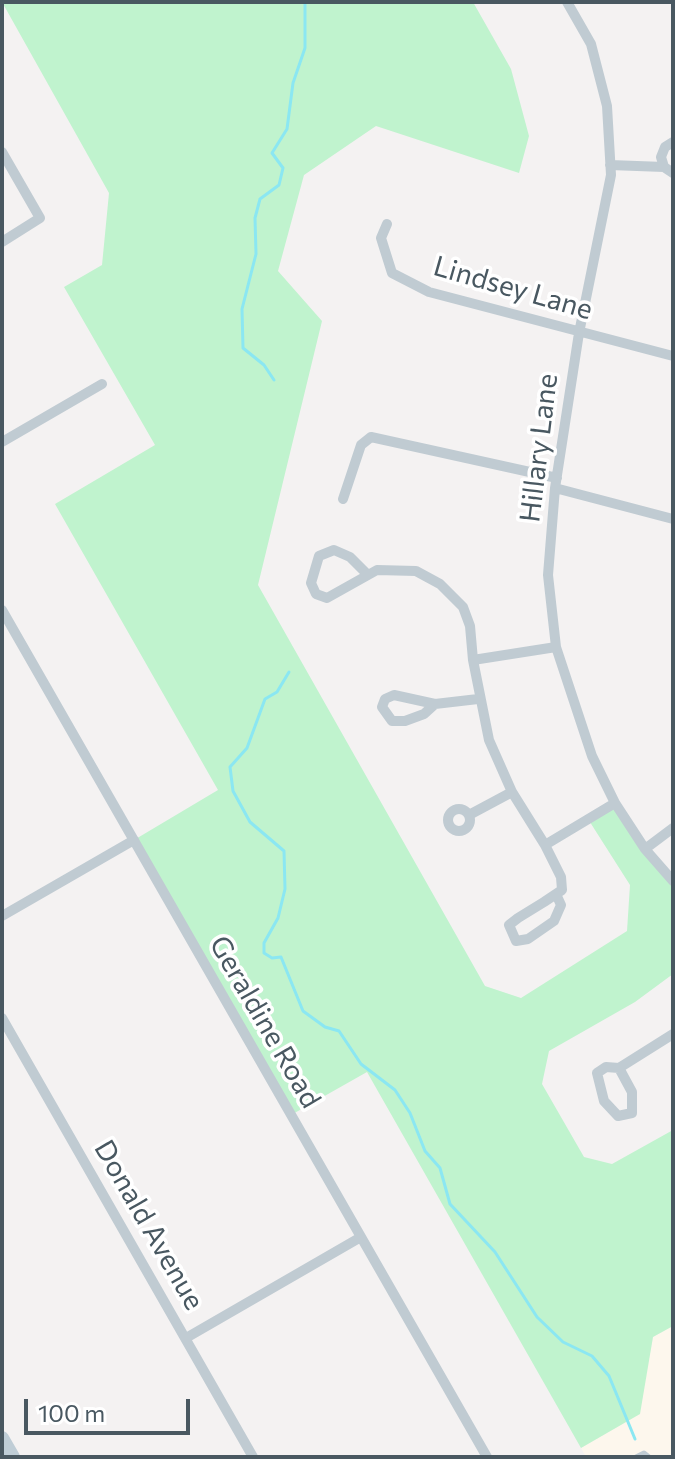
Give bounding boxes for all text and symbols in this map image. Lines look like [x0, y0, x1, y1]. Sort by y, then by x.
street label: Lindsey Lane [430, 249, 596, 327]
street label: Hillary Lane [513, 372, 565, 524]
street label: Geraldine Road [202, 930, 328, 1114]
street label: Donald Avenue [87, 1134, 211, 1316]
scale bar [28, 1383, 194, 1433]
text: 100 m [38, 1398, 105, 1427]

